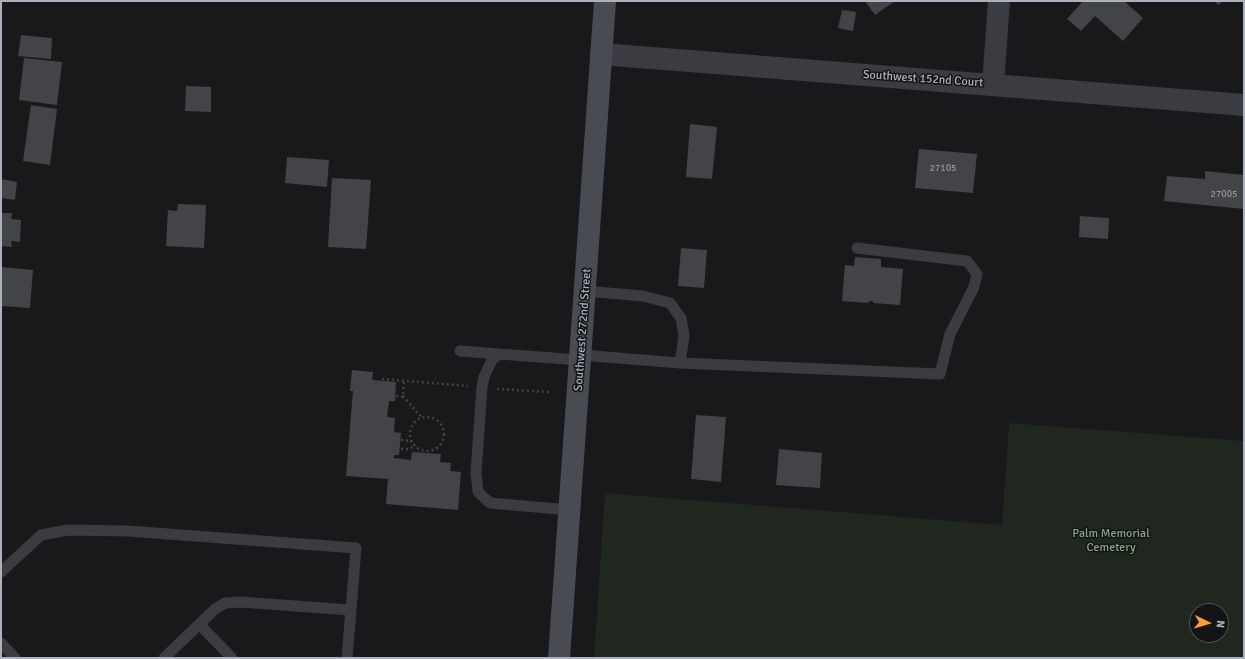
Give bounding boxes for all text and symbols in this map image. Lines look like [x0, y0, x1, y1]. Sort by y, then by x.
street label: Southwest 152nd Court [862, 68, 984, 90]
house number: 27105 [930, 162, 956, 174]
house number: 27005 [1211, 188, 1237, 200]
street label: Southwest 272nd Street [572, 268, 594, 392]
park label: Palm Memorial Cemetery [1072, 527, 1150, 555]
north arrow [1189, 603, 1229, 643]
text: N [1214, 620, 1227, 628]

